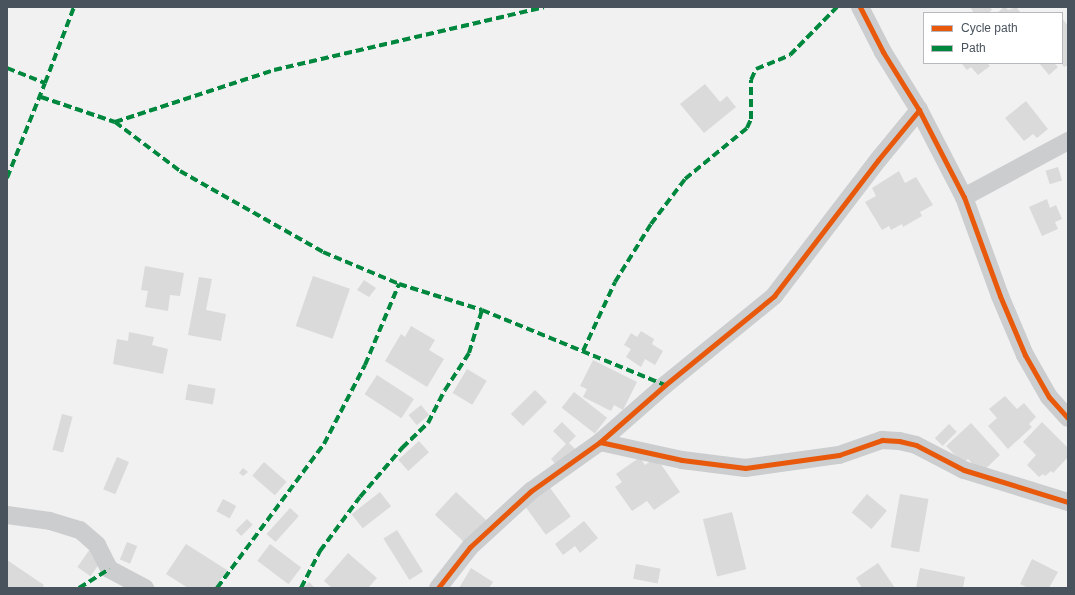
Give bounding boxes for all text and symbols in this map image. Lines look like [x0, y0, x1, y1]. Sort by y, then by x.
legend [923, 12, 1063, 64]
text: Cycle path [961, 21, 1018, 35]
text: Path [961, 41, 986, 55]

